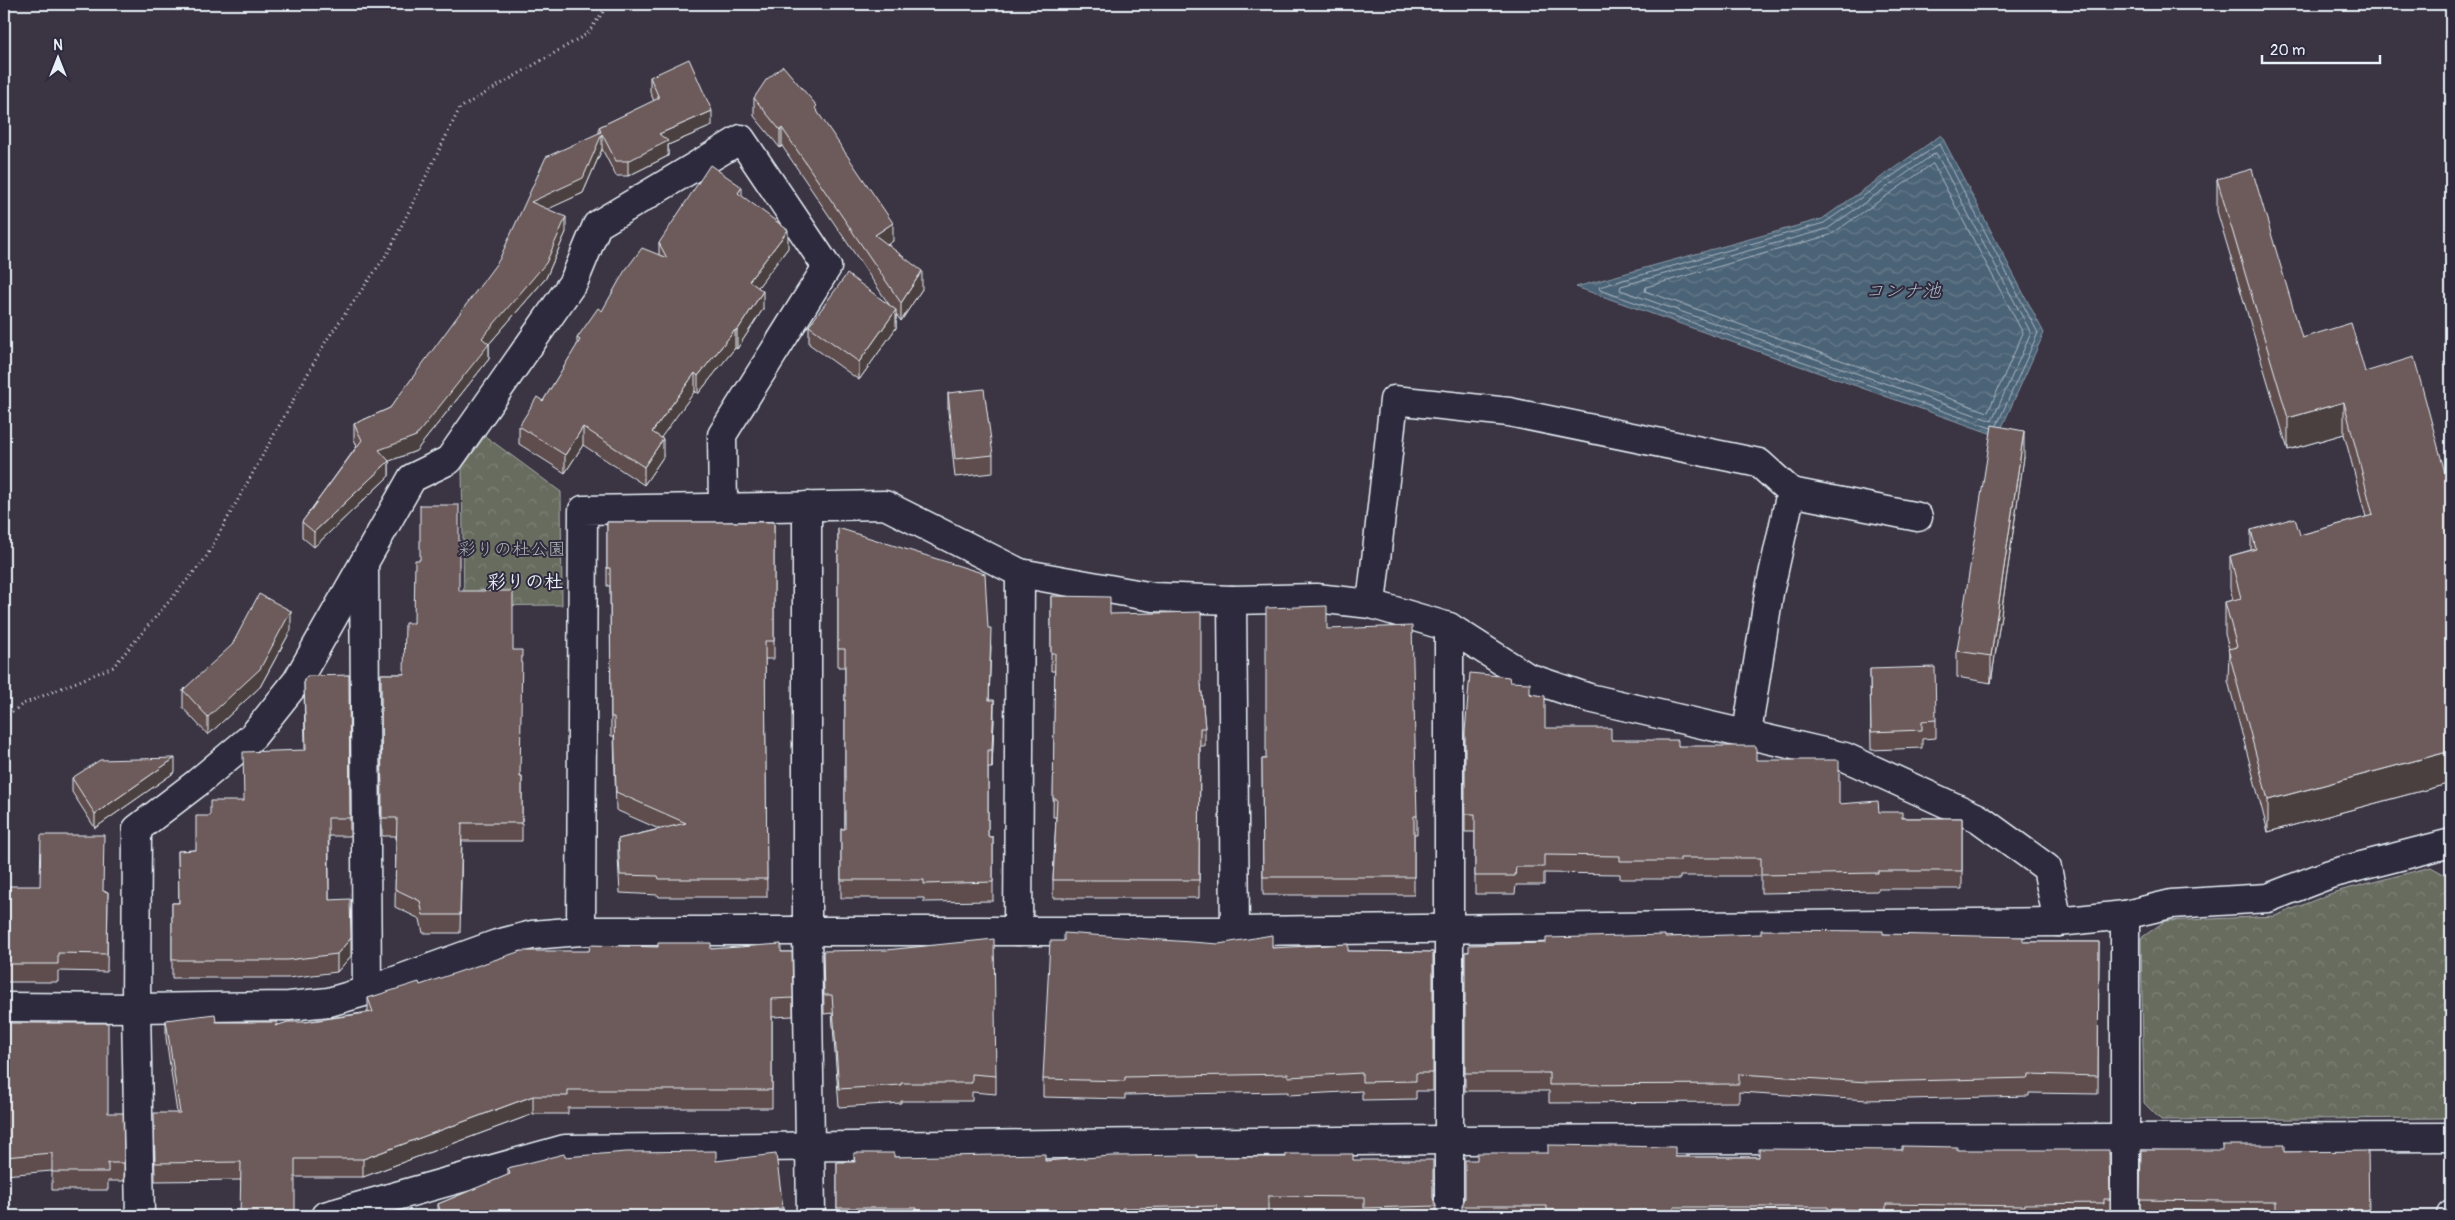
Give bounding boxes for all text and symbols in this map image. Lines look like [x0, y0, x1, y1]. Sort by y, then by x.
north arrow [32, 32, 82, 82]
scale bar [2262, 32, 2380, 64]
text: N [53, 37, 63, 54]
text: 20 m [2270, 41, 2305, 60]
water label: コンナ池 [1865, 279, 1942, 303]
park label: 彩りの杜公園 [458, 538, 566, 561]
district label: 彩りの杜 [487, 570, 563, 594]

